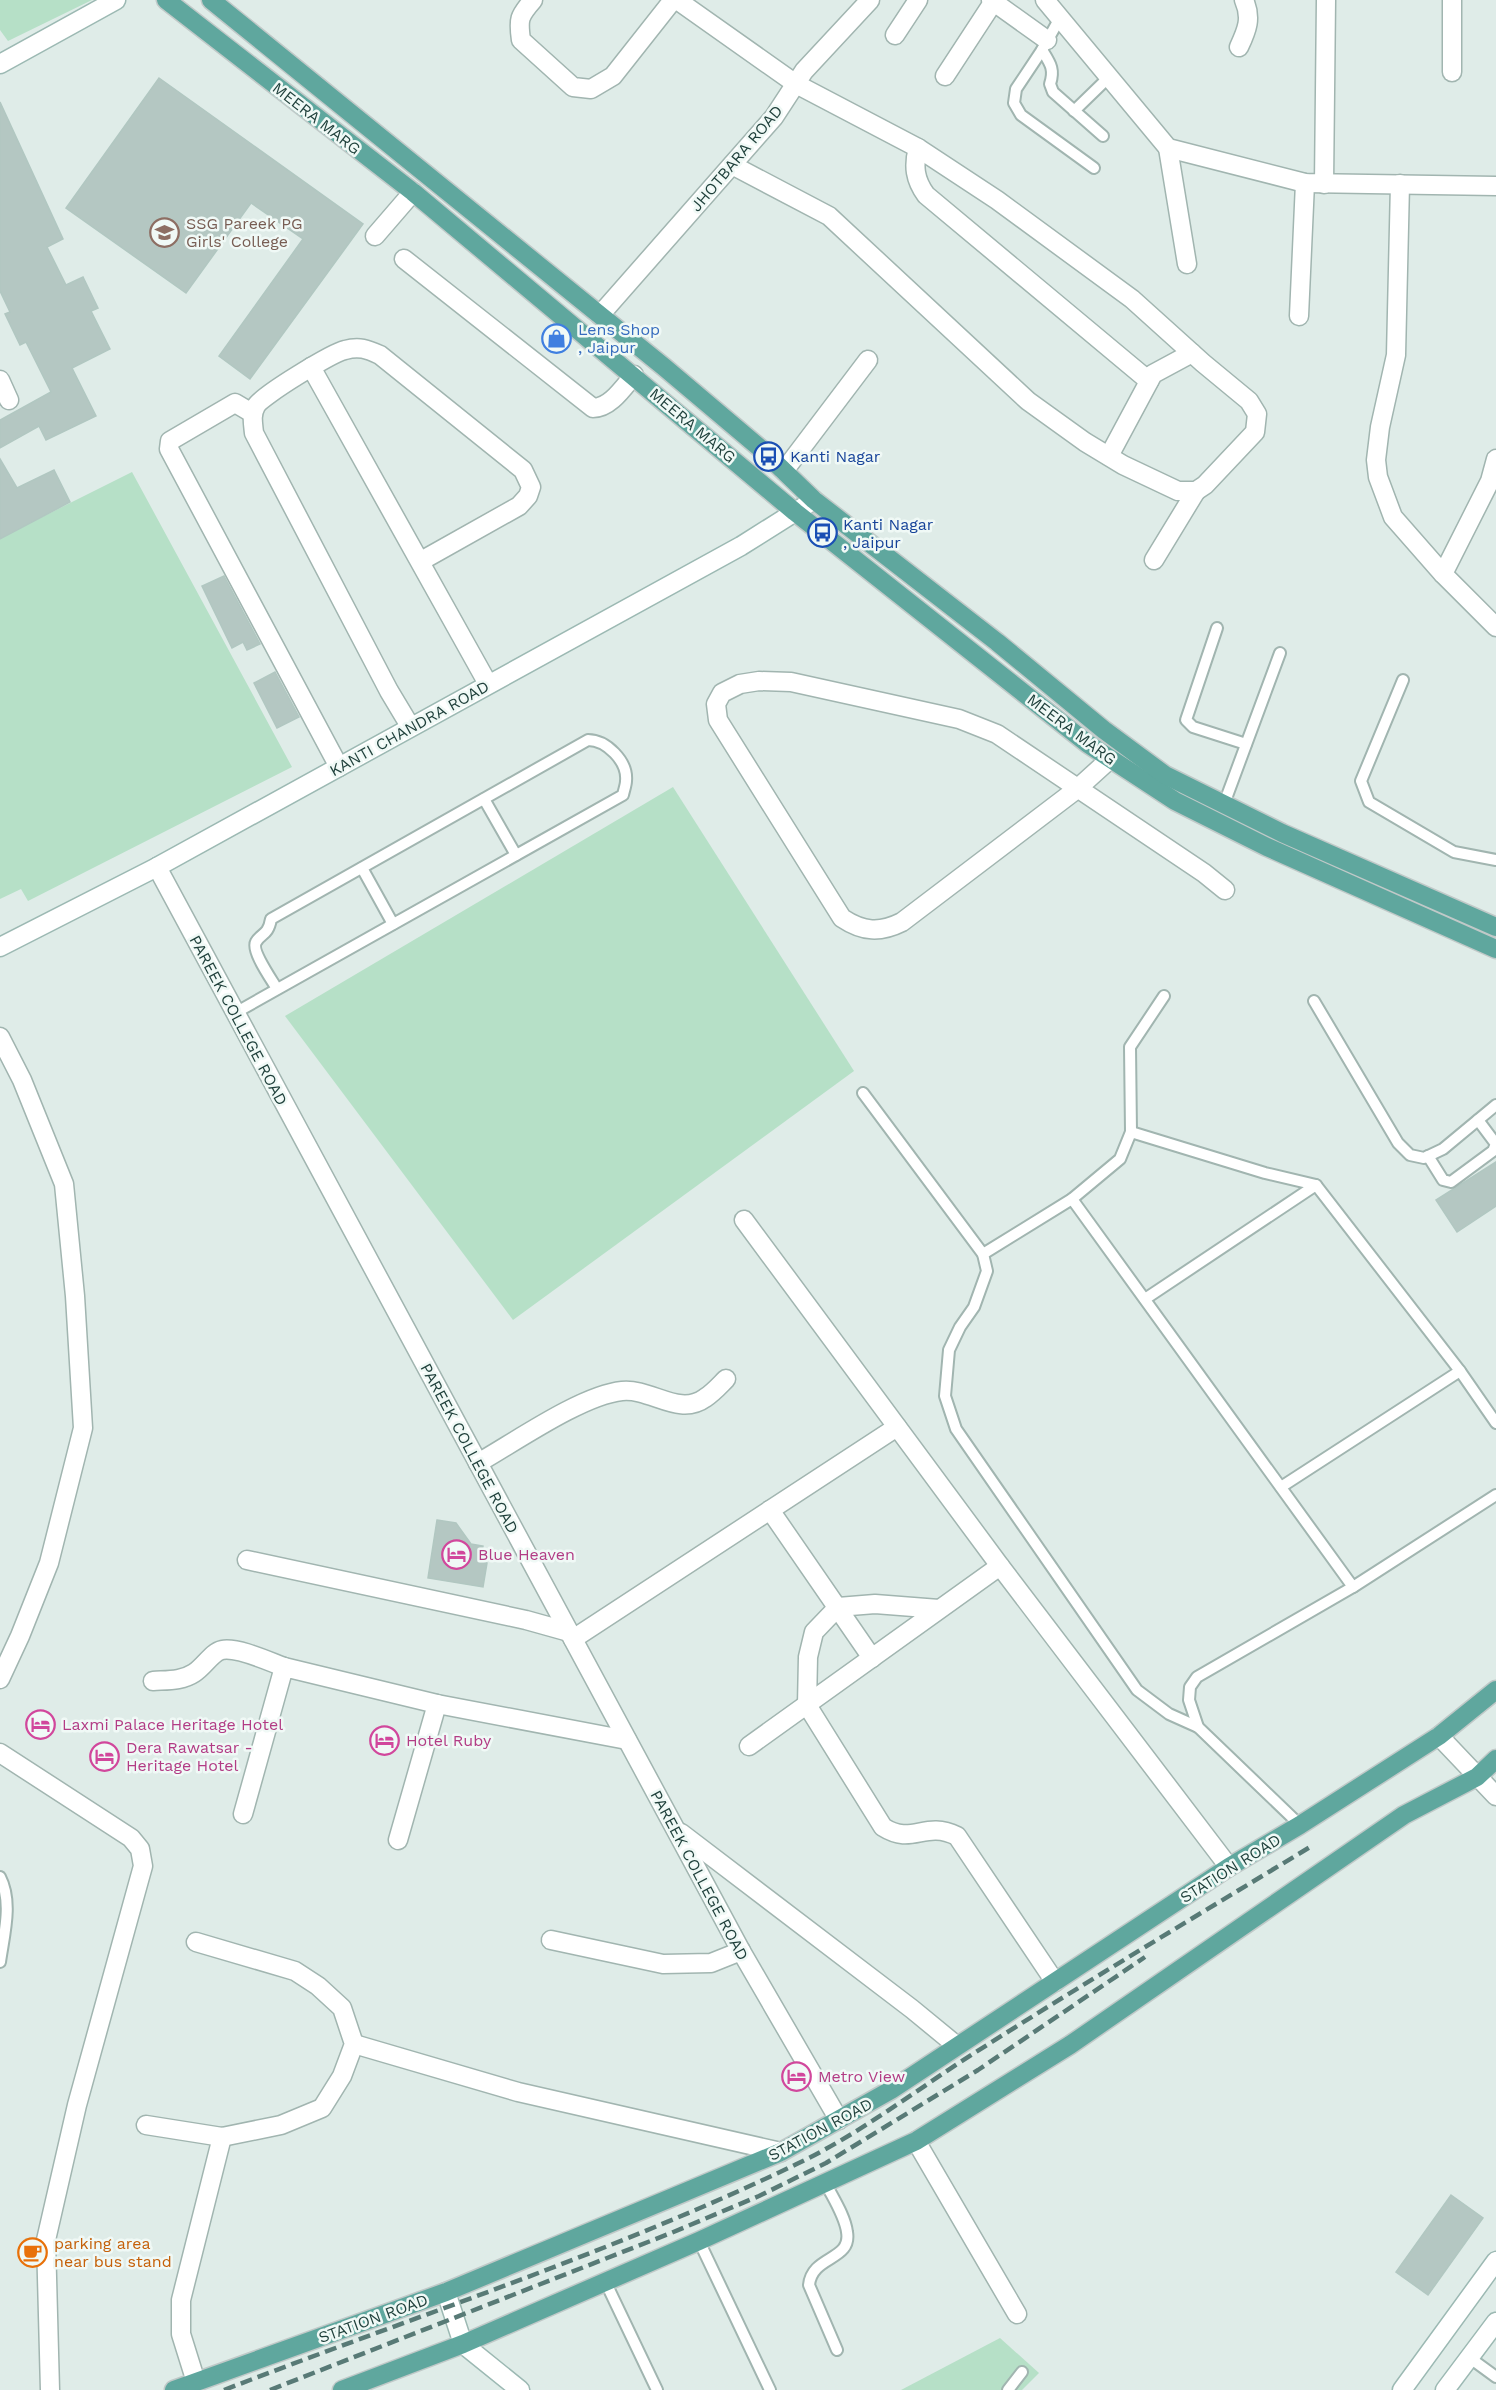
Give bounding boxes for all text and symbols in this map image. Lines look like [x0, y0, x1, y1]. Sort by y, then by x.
street label: MEERA MARG [269, 78, 364, 159]
street label: JHOTBARA ROAD [686, 101, 786, 215]
place label: SSG Pareek PG Girls' College [186, 214, 303, 251]
school or university icon: SSG Pareek PG Girls' College [149, 216, 181, 248]
place label: Lens Shop , Jaipur [578, 320, 660, 357]
shop icon: Lens Shop , Jaipur [541, 322, 573, 354]
street label: MEERA MARG [646, 384, 740, 467]
bus stop icon: Kanti Nagar [753, 440, 785, 472]
place label: Kanti Nagar [790, 447, 881, 466]
place label: Kanti Nagar , Jaipur [843, 515, 934, 552]
bus stop icon: Kanti Nagar , Jaipur [806, 517, 838, 549]
street label: KANTI CHANDRA ROAD [326, 677, 492, 780]
street label: MEERA MARG [1023, 690, 1120, 769]
street label: PAREEK COLLEGE ROAD [186, 932, 292, 1109]
street label: PAREEK COLLEGE ROAD [417, 1360, 523, 1537]
hotel icon: Blue Heaven [441, 1538, 473, 1570]
place label: Blue Heaven [478, 1545, 575, 1564]
hotel icon: Laxmi Palace Heritage Hotel [25, 1708, 57, 1740]
place label: Laxmi Palace Heritage Hotel [62, 1715, 283, 1734]
hotel icon: Hotel Ruby [369, 1724, 401, 1756]
place label: Hotel Ruby [406, 1731, 492, 1750]
place label: Dera Rawatsar - Heritage Hotel [126, 1738, 253, 1775]
hotel icon: Dera Rawatsar - Heritage Hotel [89, 1740, 121, 1772]
street label: PAREEK COLLEGE ROAD [647, 1787, 753, 1964]
street label: STATION ROAD [1176, 1830, 1284, 1907]
hotel icon: Metro View [781, 2060, 813, 2092]
place label: Metro View [818, 2067, 905, 2086]
street label: STATION ROAD [765, 2094, 875, 2165]
place label: parking area near bus stand [54, 2234, 172, 2271]
cafe icon: parking area near bus stand [17, 2236, 49, 2268]
street label: STATION ROAD [316, 2290, 430, 2347]

